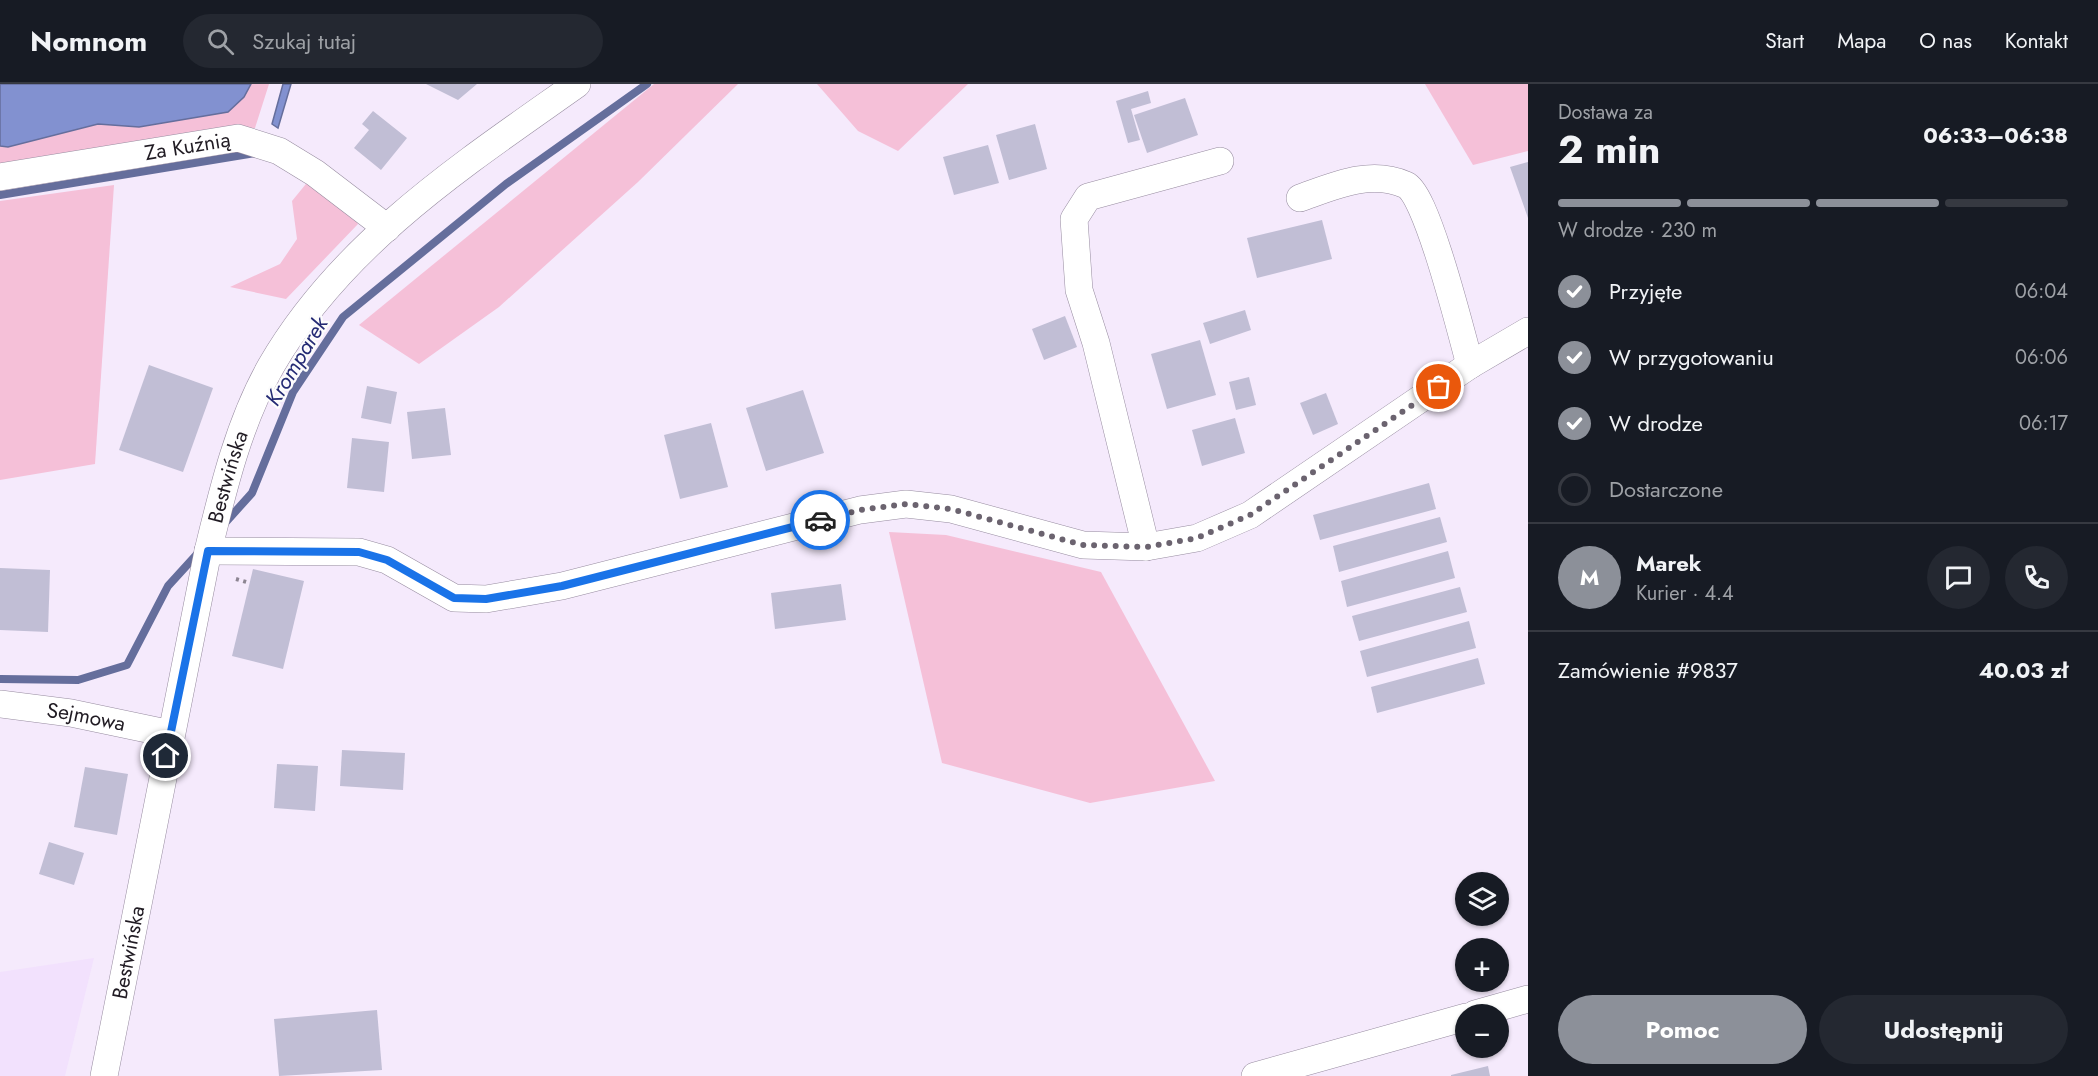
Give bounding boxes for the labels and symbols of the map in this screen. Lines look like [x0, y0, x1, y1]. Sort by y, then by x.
street label: Za Kuźnią [142, 124, 233, 168]
water label: Kromparek [257, 309, 336, 412]
pin [1413, 361, 1464, 412]
street label: Bestwińska [200, 427, 256, 526]
courier [790, 490, 850, 550]
street label: Sejmowa [45, 695, 128, 739]
pin [140, 730, 191, 781]
street label: Bestwińska [105, 903, 152, 1002]

